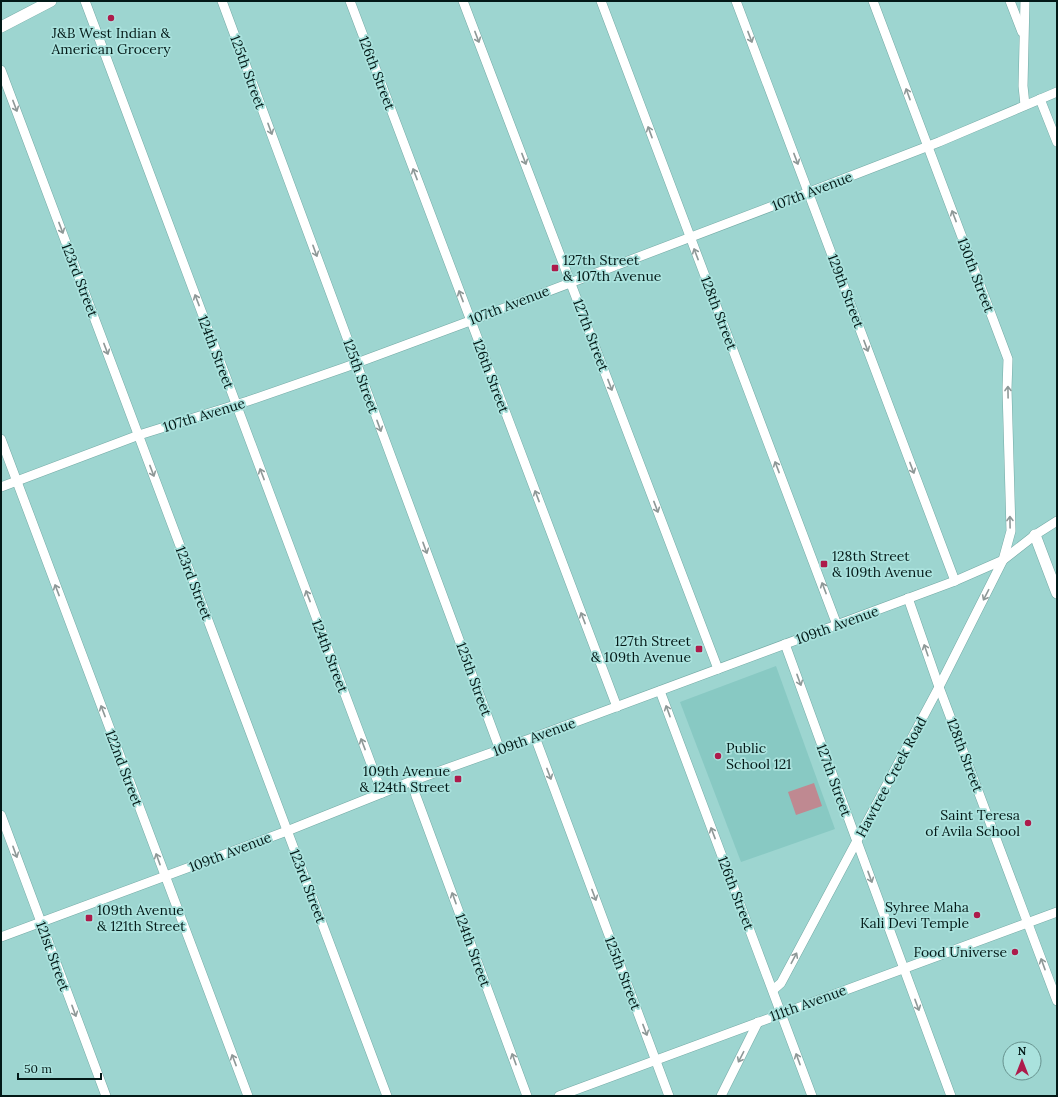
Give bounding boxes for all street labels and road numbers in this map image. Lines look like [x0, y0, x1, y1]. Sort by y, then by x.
street label: 125th Street [226, 33, 270, 112]
street label: 126th Street [355, 33, 400, 113]
street label: 107th Avenue [769, 167, 855, 215]
street label: 130th Street [953, 235, 999, 316]
street label: 123rd Street [58, 240, 103, 320]
street label: 129th Street [824, 251, 869, 331]
street label: 128th Street [697, 274, 742, 353]
street label: 107th Avenue [466, 281, 552, 329]
street label: 127th Street [569, 296, 613, 374]
street label: 124th Street [194, 313, 238, 392]
street label: 126th Street [469, 336, 514, 416]
street label: 125th Street [339, 337, 383, 416]
street label: 107th Avenue [161, 394, 248, 436]
street label: 123rd Street [172, 543, 217, 623]
street label: 109th Avenue [793, 602, 881, 648]
street label: 124th Street [308, 617, 352, 696]
street label: 125th Street [452, 640, 496, 719]
street label: 109th Avenue [490, 714, 578, 760]
street label: Hawtree Creek Road [852, 714, 930, 840]
street label: 128th Street [943, 716, 988, 795]
street label: 122nd Street [101, 727, 147, 809]
street label: 127th Street [813, 741, 856, 819]
street label: 109th Avenue [186, 828, 274, 876]
street label: 123rd Street [286, 846, 331, 926]
street label: 126th Street [714, 853, 759, 933]
street label: 124th Street [451, 911, 495, 990]
street label: 121st Street [32, 919, 74, 994]
street label: 125th Street [601, 934, 645, 1013]
street label: 111th Avenue [767, 981, 849, 1025]

